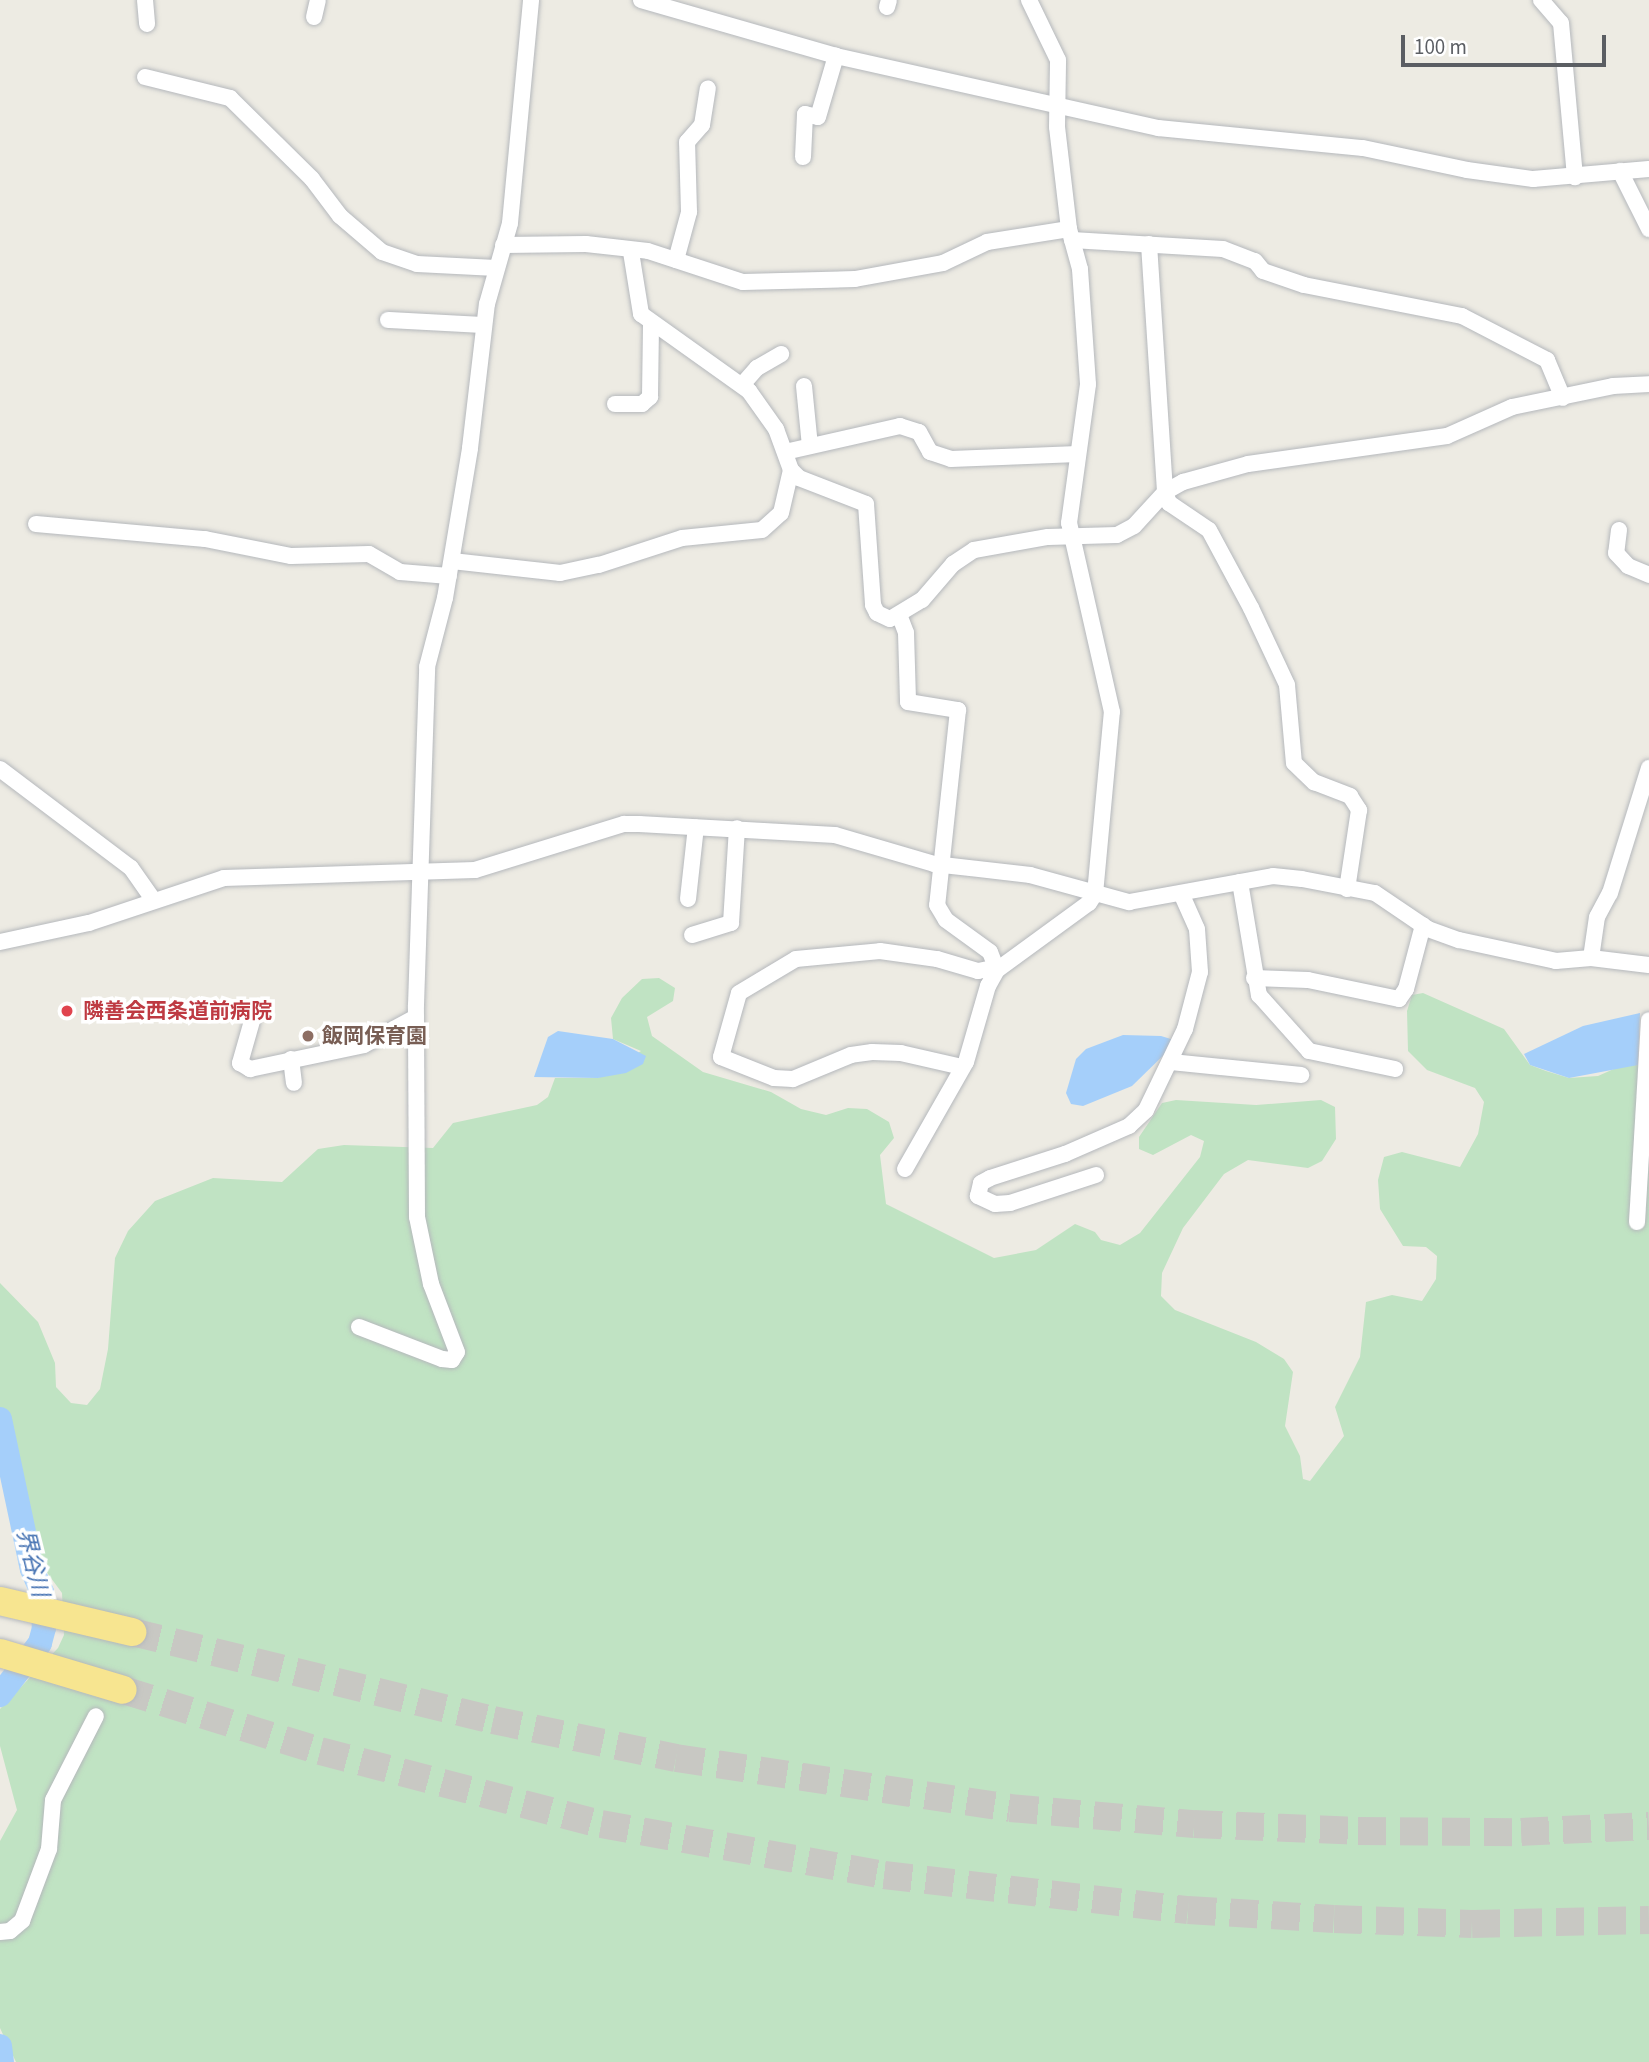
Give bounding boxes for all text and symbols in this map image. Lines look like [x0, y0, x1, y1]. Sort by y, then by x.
scale bar [1404, 21, 1609, 65]
text: 100 m [1414, 32, 1467, 62]
place label: 隣善会西条道前病院 [83, 998, 272, 1024]
marker: 隣善会西条道前病院 [57, 1001, 77, 1021]
place label: 飯岡保育園 [322, 1023, 427, 1049]
marker: 飯岡保育園 [300, 1028, 316, 1044]
water label: 界谷川 [10, 1526, 54, 1600]

